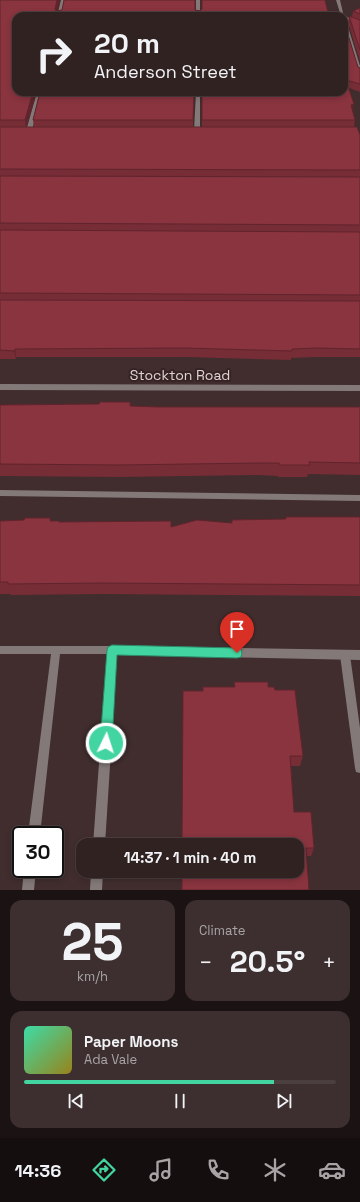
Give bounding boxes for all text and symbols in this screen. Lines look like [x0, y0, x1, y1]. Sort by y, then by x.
text: 20 m [94, 25, 160, 61]
icon: right [28, 28, 80, 80]
text: Anderson Street [94, 60, 237, 83]
street label: Stockton Road [130, 366, 230, 384]
pin [220, 612, 254, 653]
icon: arrive [226, 618, 248, 640]
position arrow [85, 722, 127, 764]
speed limit sign: 30 [12, 826, 64, 878]
text: 14:37 · 1 min · 40 m [124, 848, 256, 867]
text: 25 [61, 909, 124, 975]
text: Climate [199, 922, 245, 939]
text: 20.5° [230, 942, 305, 981]
text: − [199, 948, 213, 976]
text: + [322, 948, 336, 976]
text: km/h [77, 968, 108, 985]
text: Paper Moons [84, 1032, 178, 1051]
text: Ada Vale [84, 1051, 137, 1068]
icon: previous [65, 1090, 87, 1112]
icon: pause [169, 1090, 191, 1112]
icon: next [273, 1090, 295, 1112]
icon: directions [90, 1156, 118, 1184]
icon: music [147, 1156, 175, 1184]
icon: phone [204, 1156, 232, 1184]
icon: climate [261, 1156, 289, 1184]
icon: car [318, 1156, 346, 1184]
text: 14:36 [14, 1159, 61, 1182]

